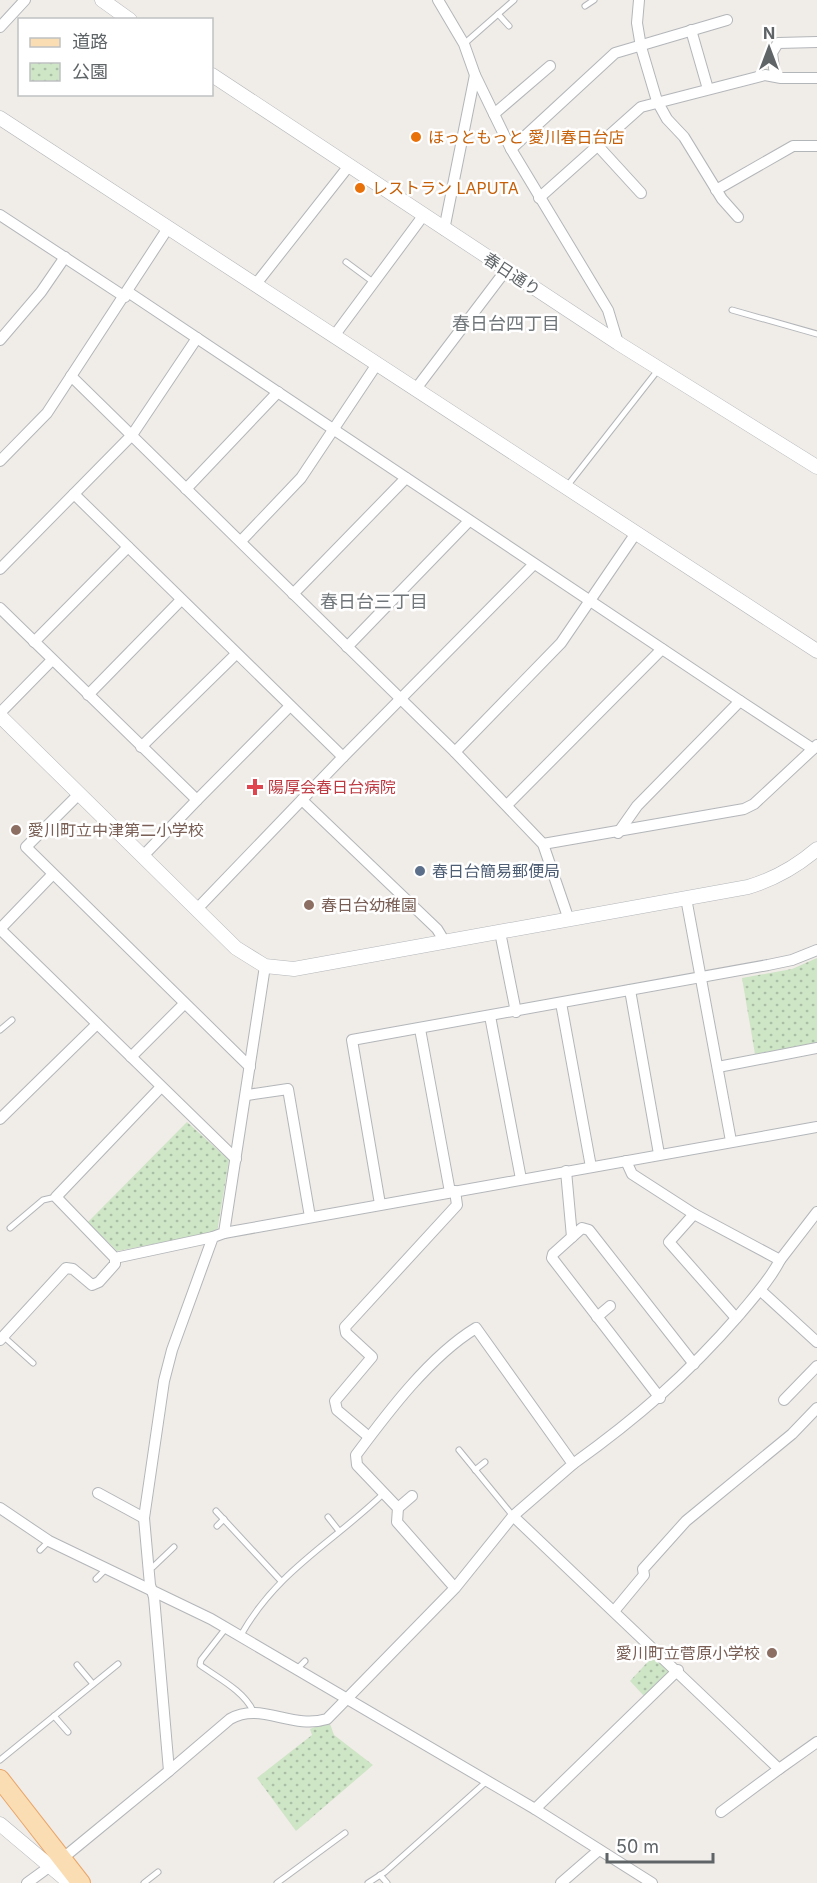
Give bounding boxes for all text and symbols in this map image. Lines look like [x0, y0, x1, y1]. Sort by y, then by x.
legend [18, 18, 213, 96]
north arrow [739, 18, 799, 78]
text: N [763, 23, 775, 43]
text: 道路 [72, 31, 108, 52]
text: 公園 [72, 61, 108, 82]
place label: ほっともっと 愛川春日台店 [428, 127, 625, 147]
marker: ほっともっと 愛川春日台店 [409, 130, 423, 144]
place label: レストラン LAPUTA [372, 178, 519, 198]
marker: レストラン LAPUTA [353, 181, 367, 195]
street label: 春日通り [480, 248, 544, 300]
district label: 春日台四丁目 [452, 313, 560, 334]
district label: 春日台三丁目 [320, 591, 428, 612]
place label: 陽厚会春日台病院 [268, 777, 396, 797]
marker: 陽厚会春日台病院 [246, 778, 264, 796]
place label: 愛川町立中津第二小学校 [28, 820, 204, 840]
marker: 愛川町立中津第二小学校 [9, 823, 23, 837]
place label: 春日台簡易郵便局 [432, 861, 560, 881]
marker: 春日台簡易郵便局 [413, 864, 427, 878]
place label: 春日台幼稚園 [321, 895, 417, 915]
marker: 春日台幼稚園 [302, 898, 316, 912]
place label: 愛川町立菅原小学校 [616, 1643, 760, 1663]
marker: 愛川町立菅原小学校 [765, 1646, 779, 1660]
scale bar [607, 1826, 714, 1864]
text: 50 m [616, 1836, 659, 1857]

